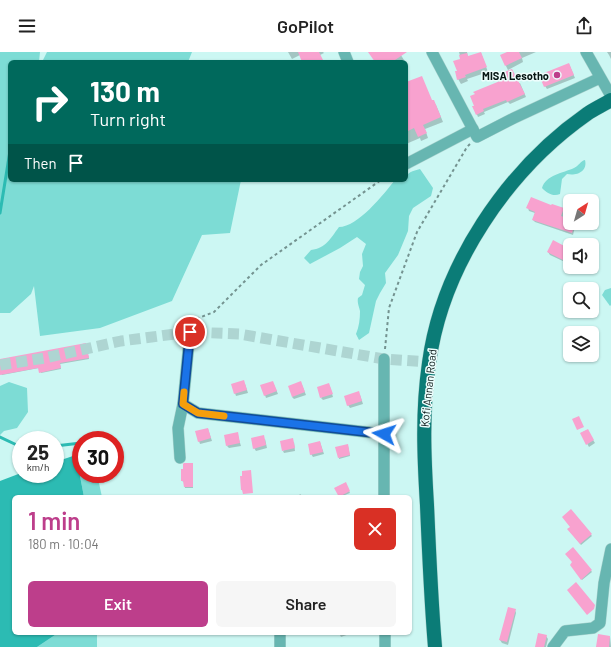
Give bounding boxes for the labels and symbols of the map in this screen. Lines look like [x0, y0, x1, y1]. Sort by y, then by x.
place label: MISA Lesotho [482, 69, 549, 82]
marker: MISA Lesotho [552, 70, 562, 80]
north arrow [563, 194, 599, 230]
pin [173, 315, 207, 349]
street label: Kofi Annan Road [417, 348, 439, 428]
position arrow [363, 413, 405, 455]
speed limit sign: 30 [72, 431, 124, 483]

